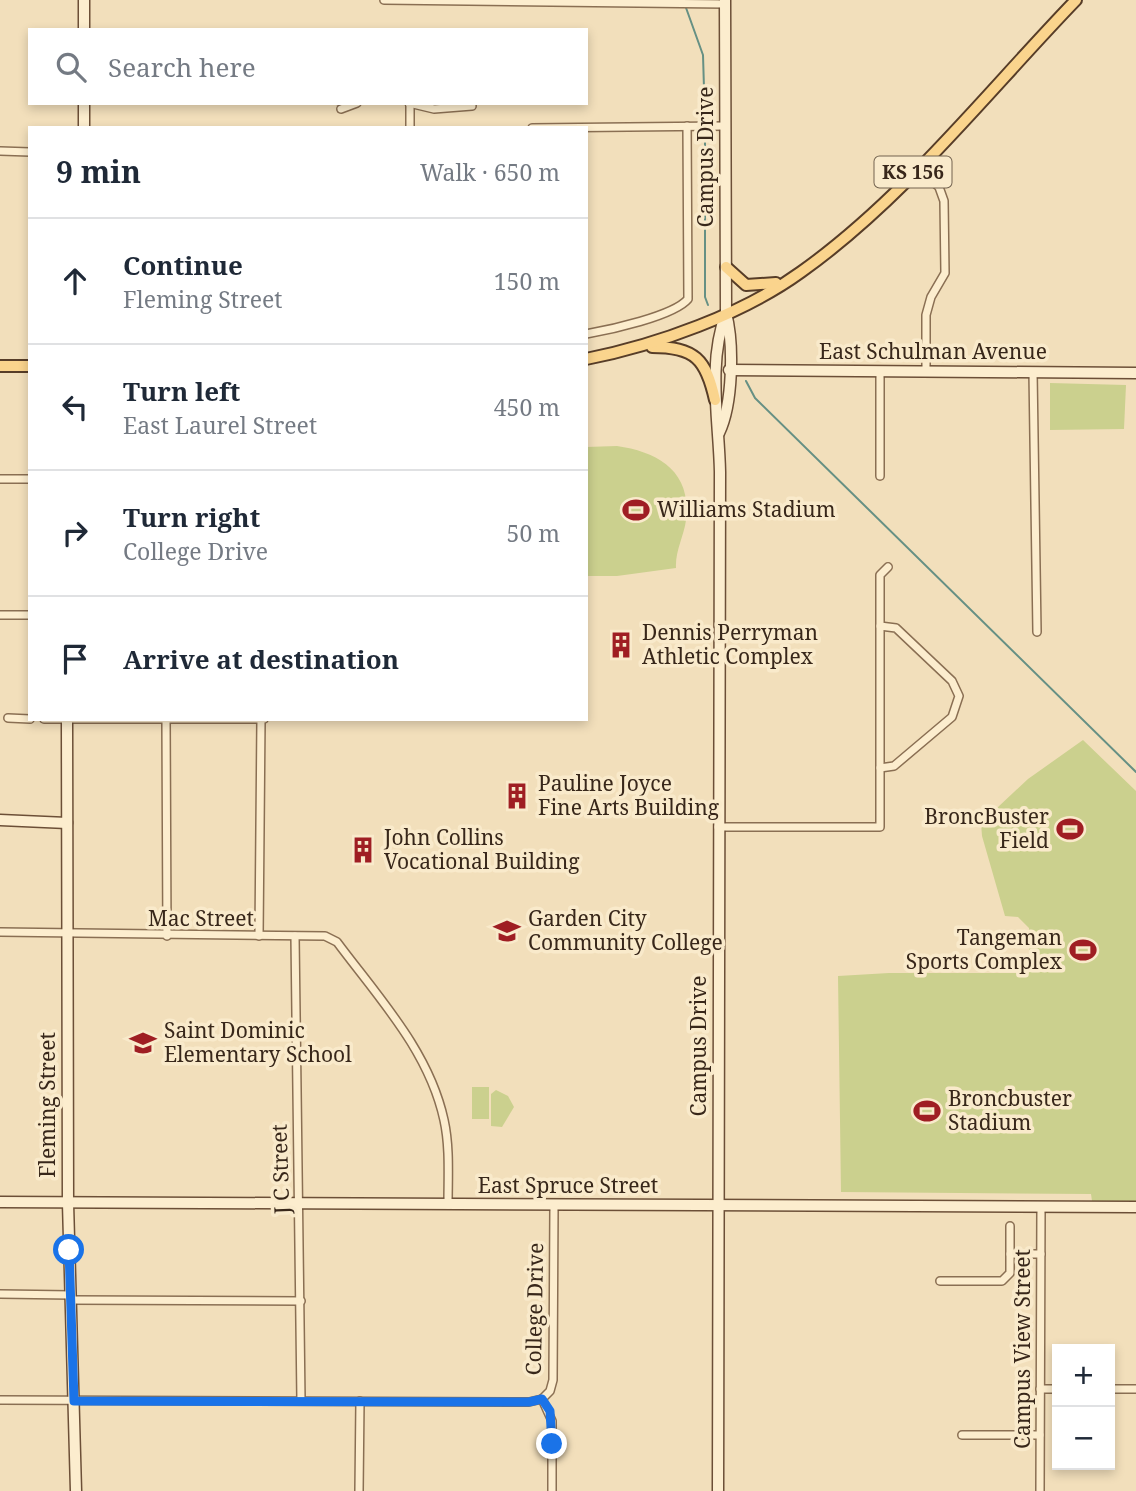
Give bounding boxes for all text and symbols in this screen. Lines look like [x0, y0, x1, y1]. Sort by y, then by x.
search box [28, 28, 588, 105]
icon: search [52, 48, 90, 86]
text: Search here [108, 49, 256, 85]
street label: Campus Drive [691, 87, 719, 228]
text: 9 min [56, 151, 141, 192]
text: Walk · 650 m [420, 156, 560, 188]
road number: KS 156 [874, 156, 951, 188]
text: Continue [123, 247, 243, 283]
icon: ahead [56, 262, 94, 300]
text: 150 m [494, 265, 560, 297]
text: Fleming Street [123, 283, 282, 315]
street label: East Schulman Avenue [819, 337, 1047, 365]
text: Turn left [123, 373, 240, 409]
icon: left [56, 388, 94, 426]
text: 450 m [494, 391, 560, 423]
text: East Laurel Street [123, 409, 317, 441]
sports icon: Williams Stadium [621, 495, 651, 525]
place label: Williams Stadium [657, 495, 836, 523]
text: Turn right [123, 499, 260, 535]
icon: right [56, 514, 94, 552]
text: 50 m [507, 517, 560, 549]
text: College Drive [123, 535, 268, 567]
place label: Dennis Perryman Athletic Complex [642, 618, 818, 670]
building icon: Dennis Perryman Athletic Complex [606, 630, 636, 660]
icon: arrive [56, 640, 94, 678]
text: Arrive at destination [123, 641, 399, 677]
place label: Pauline Joyce Fine Arts Building [538, 769, 720, 821]
building icon: Pauline Joyce Fine Arts Building [502, 781, 532, 811]
place label: BroncBuster Field [924, 802, 1049, 854]
sports icon: BroncBuster Field [1055, 814, 1085, 844]
place label: John Collins Vocational Building [383, 823, 580, 875]
building icon: John Collins Vocational Building [348, 835, 378, 865]
street label: Mac Street [148, 904, 254, 932]
place label: Garden City Community College [528, 904, 723, 956]
school or university icon: Garden City Community College [492, 916, 522, 946]
place label: Tangeman Sports Complex [906, 923, 1063, 975]
sports icon: Tangeman Sports Complex [1068, 935, 1098, 965]
street label: Campus Drive [684, 976, 712, 1117]
place label: Saint Dominic Elementary School [164, 1016, 352, 1068]
school or university icon: Saint Dominic Elementary School [128, 1028, 158, 1058]
street label: Fleming Street [33, 1032, 61, 1178]
place label: Broncbuster Stadium [948, 1084, 1072, 1136]
sports icon: Broncbuster Stadium [912, 1096, 942, 1126]
street label: J C Street [264, 1124, 296, 1215]
street label: East Spruce Street [478, 1171, 658, 1199]
route start [53, 1234, 84, 1265]
street label: College Drive [519, 1242, 549, 1375]
street label: Campus View Street [1008, 1249, 1036, 1449]
map controls [1052, 1344, 1115, 1470]
button: + [1052, 1344, 1115, 1407]
button: − [1052, 1407, 1115, 1470]
route end [536, 1428, 567, 1459]

